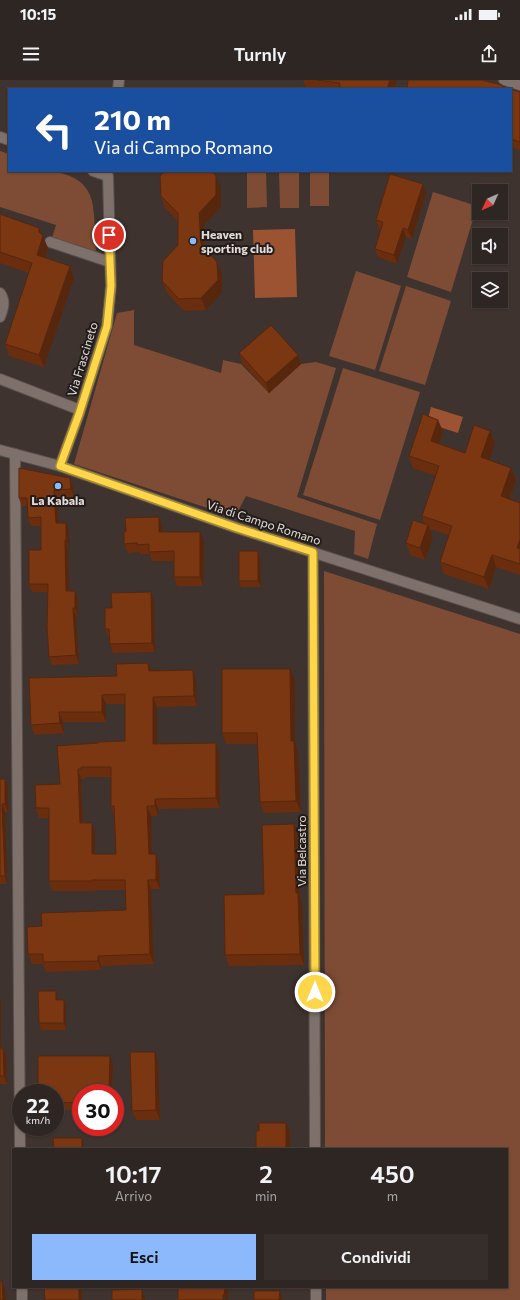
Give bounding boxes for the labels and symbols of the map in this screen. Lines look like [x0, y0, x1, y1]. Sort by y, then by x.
north arrow [472, 184, 508, 220]
pin [92, 218, 126, 252]
place label: Heaven sporting club [201, 227, 273, 255]
marker: Heaven sporting club [188, 236, 198, 246]
street label: Via Frascineto [64, 320, 100, 398]
marker: La Kabala [53, 481, 63, 491]
place label: La Kabala [31, 493, 85, 507]
street label: Via di Campo Romano [205, 497, 323, 547]
street label: Via Belcastro [294, 815, 308, 887]
position arrow [294, 971, 336, 1013]
speed limit sign: 30 [72, 1084, 124, 1136]

